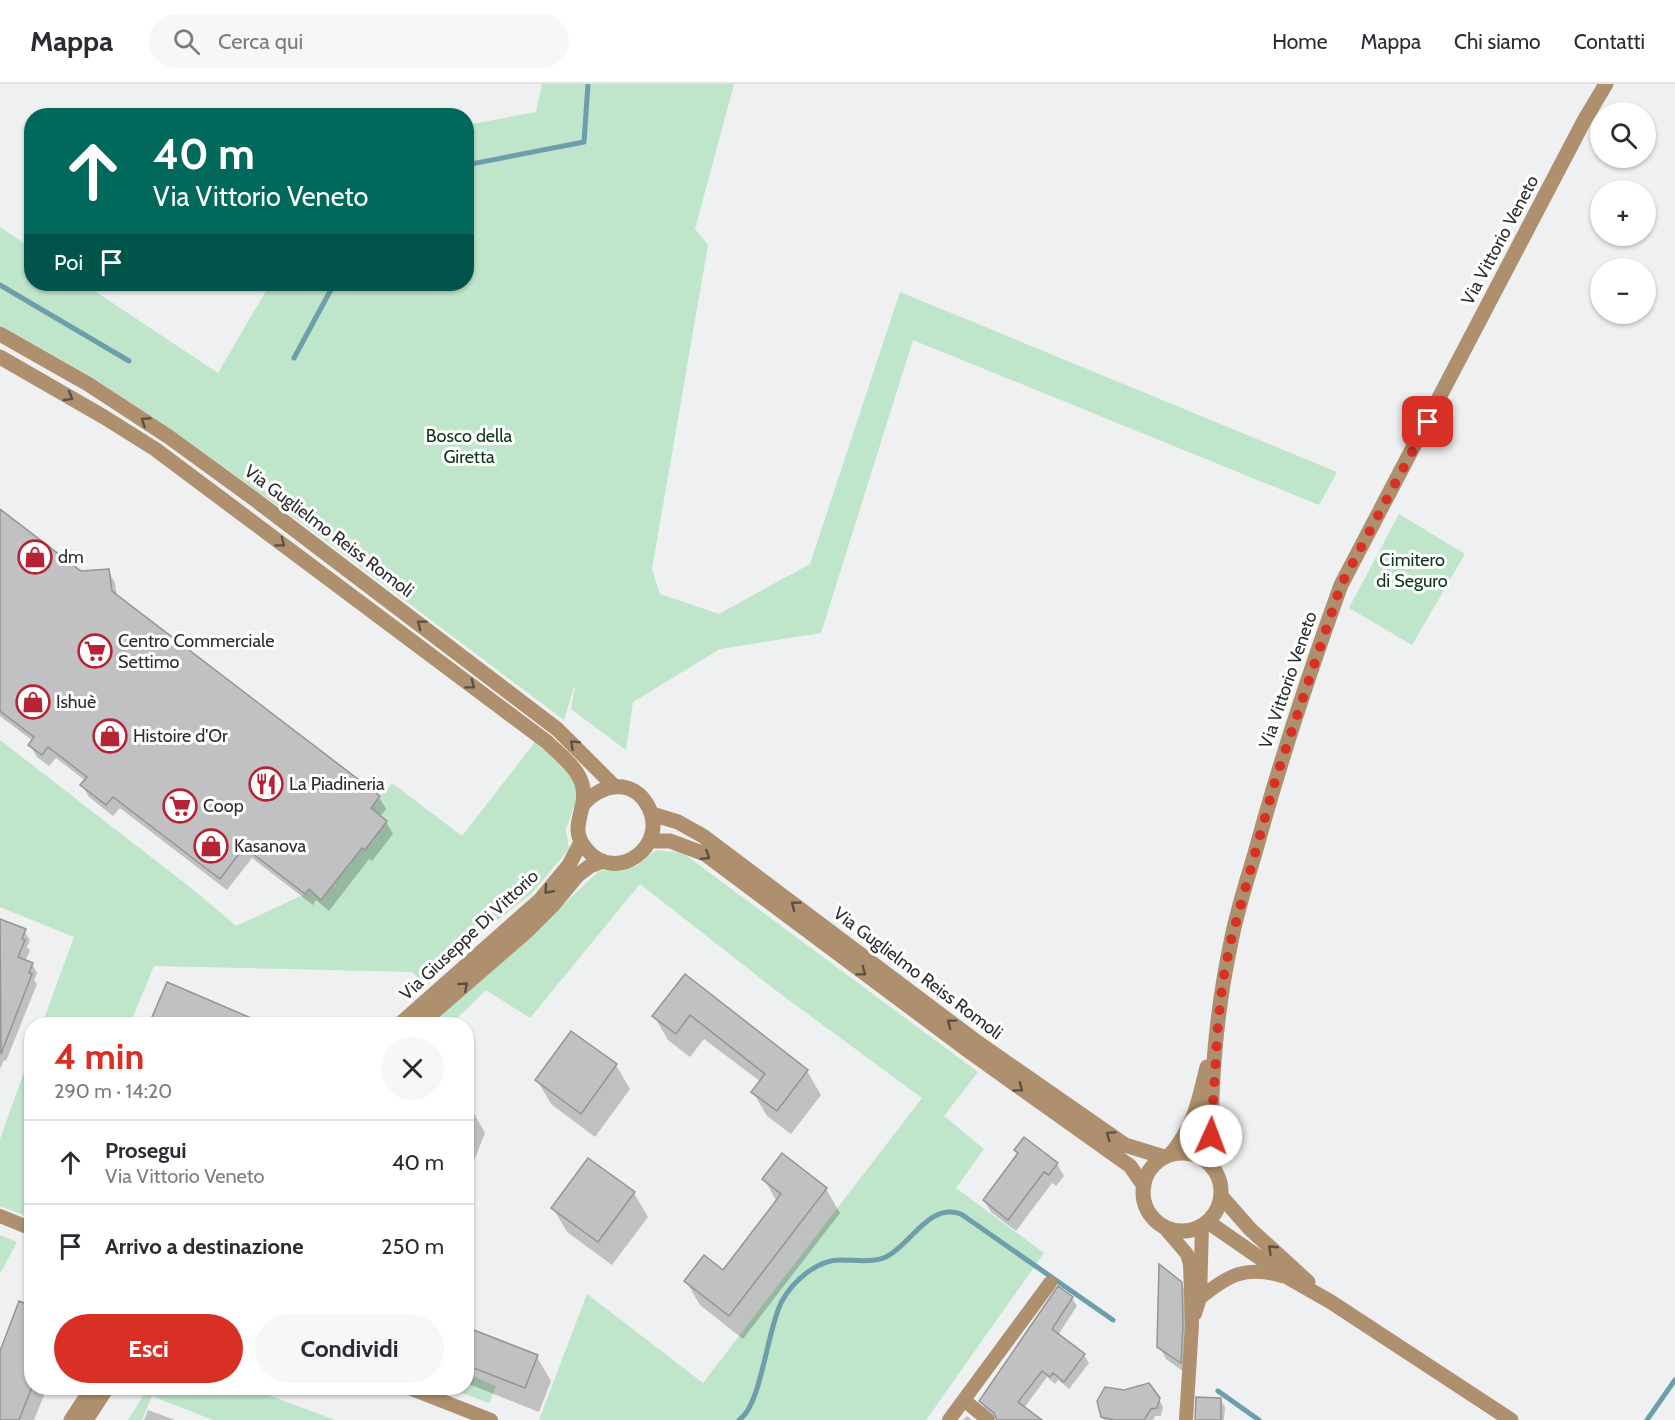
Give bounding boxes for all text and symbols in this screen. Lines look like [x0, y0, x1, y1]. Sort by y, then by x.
search box [149, 14, 569, 68]
text: Mappa [30, 24, 113, 58]
icon: search [170, 25, 203, 58]
text: Cerca qui [218, 28, 303, 55]
text: Home [1272, 29, 1327, 54]
text: Mappa [1360, 29, 1421, 54]
text: Chi siamo [1454, 29, 1541, 54]
text: Contatti [1574, 29, 1645, 54]
map controls [1590, 102, 1656, 324]
button: search [1590, 102, 1656, 168]
text: 40 m [153, 128, 255, 180]
icon: ahead [54, 132, 132, 210]
street label: Via Vittorio Veneto [1457, 171, 1543, 309]
text: Via Vittorio Veneto [153, 180, 368, 213]
button: + [1590, 180, 1656, 246]
icon: arrive [95, 246, 128, 279]
text: Poi [54, 249, 83, 276]
button: − [1590, 258, 1656, 324]
one-way arrow [63, 389, 73, 401]
pin [1402, 396, 1453, 447]
icon: arrive [1411, 405, 1444, 438]
one-way arrow [141, 418, 152, 429]
park label: Bosco della Giretta [426, 425, 513, 468]
street label: Via Guglielmo Reiss Romoli [240, 460, 418, 602]
one-way arrow [275, 535, 286, 546]
shop icon: dm [17, 539, 53, 575]
place label: dm [58, 546, 84, 568]
park label: Cimitero di Seguro [1376, 549, 1448, 592]
street label: Via Vittorio Veneto [1254, 608, 1322, 751]
one-way arrow [416, 621, 427, 632]
place label: Centro Commerciale Settimo [118, 630, 274, 673]
supermarket icon: Centro Commerciale Settimo [77, 633, 113, 669]
one-way arrow [464, 678, 475, 689]
shop icon: Ishuè [15, 684, 51, 720]
place label: Ishuè [56, 691, 96, 713]
shop icon: Histoire d'Or [92, 718, 128, 754]
place label: Histoire d'Or [133, 725, 228, 747]
one-way arrow [570, 741, 581, 752]
restaurant icon: La Piadineria [248, 766, 284, 802]
place label: La Piadineria [289, 773, 385, 795]
supermarket icon: Coop [162, 788, 198, 824]
place label: Coop [203, 795, 244, 817]
shop icon: Kasanova [193, 828, 229, 864]
place label: Kasanova [234, 835, 306, 857]
one-way arrow [700, 848, 710, 860]
street label: Via Giuseppe Di Vittorio [395, 865, 543, 1005]
one-way arrow [545, 883, 556, 894]
one-way arrow [791, 902, 802, 913]
street label: Via Guglielmo Reiss Romoli [829, 902, 1007, 1044]
one-way arrow [856, 965, 867, 976]
one-way arrow [457, 982, 468, 993]
one-way arrow [946, 1019, 957, 1030]
text: 4 min [54, 1034, 144, 1078]
button: close [381, 1037, 444, 1100]
text: 290 m · 14:20 [54, 1079, 172, 1103]
one-way arrow [1013, 1081, 1024, 1092]
position arrow [1179, 1104, 1243, 1168]
one-way arrow [1106, 1131, 1117, 1142]
text: Prosegui [105, 1137, 187, 1164]
icon: ahead [54, 1146, 87, 1179]
text: 40 m [392, 1149, 444, 1176]
text: Via Vittorio Veneto [105, 1164, 265, 1188]
icon: arrive [54, 1230, 87, 1263]
text: Arrivo a destinazione [105, 1233, 303, 1260]
text: 250 m [381, 1233, 444, 1260]
one-way arrow [1268, 1245, 1278, 1256]
button: Esci [54, 1314, 243, 1383]
button: Condividi [255, 1314, 444, 1383]

